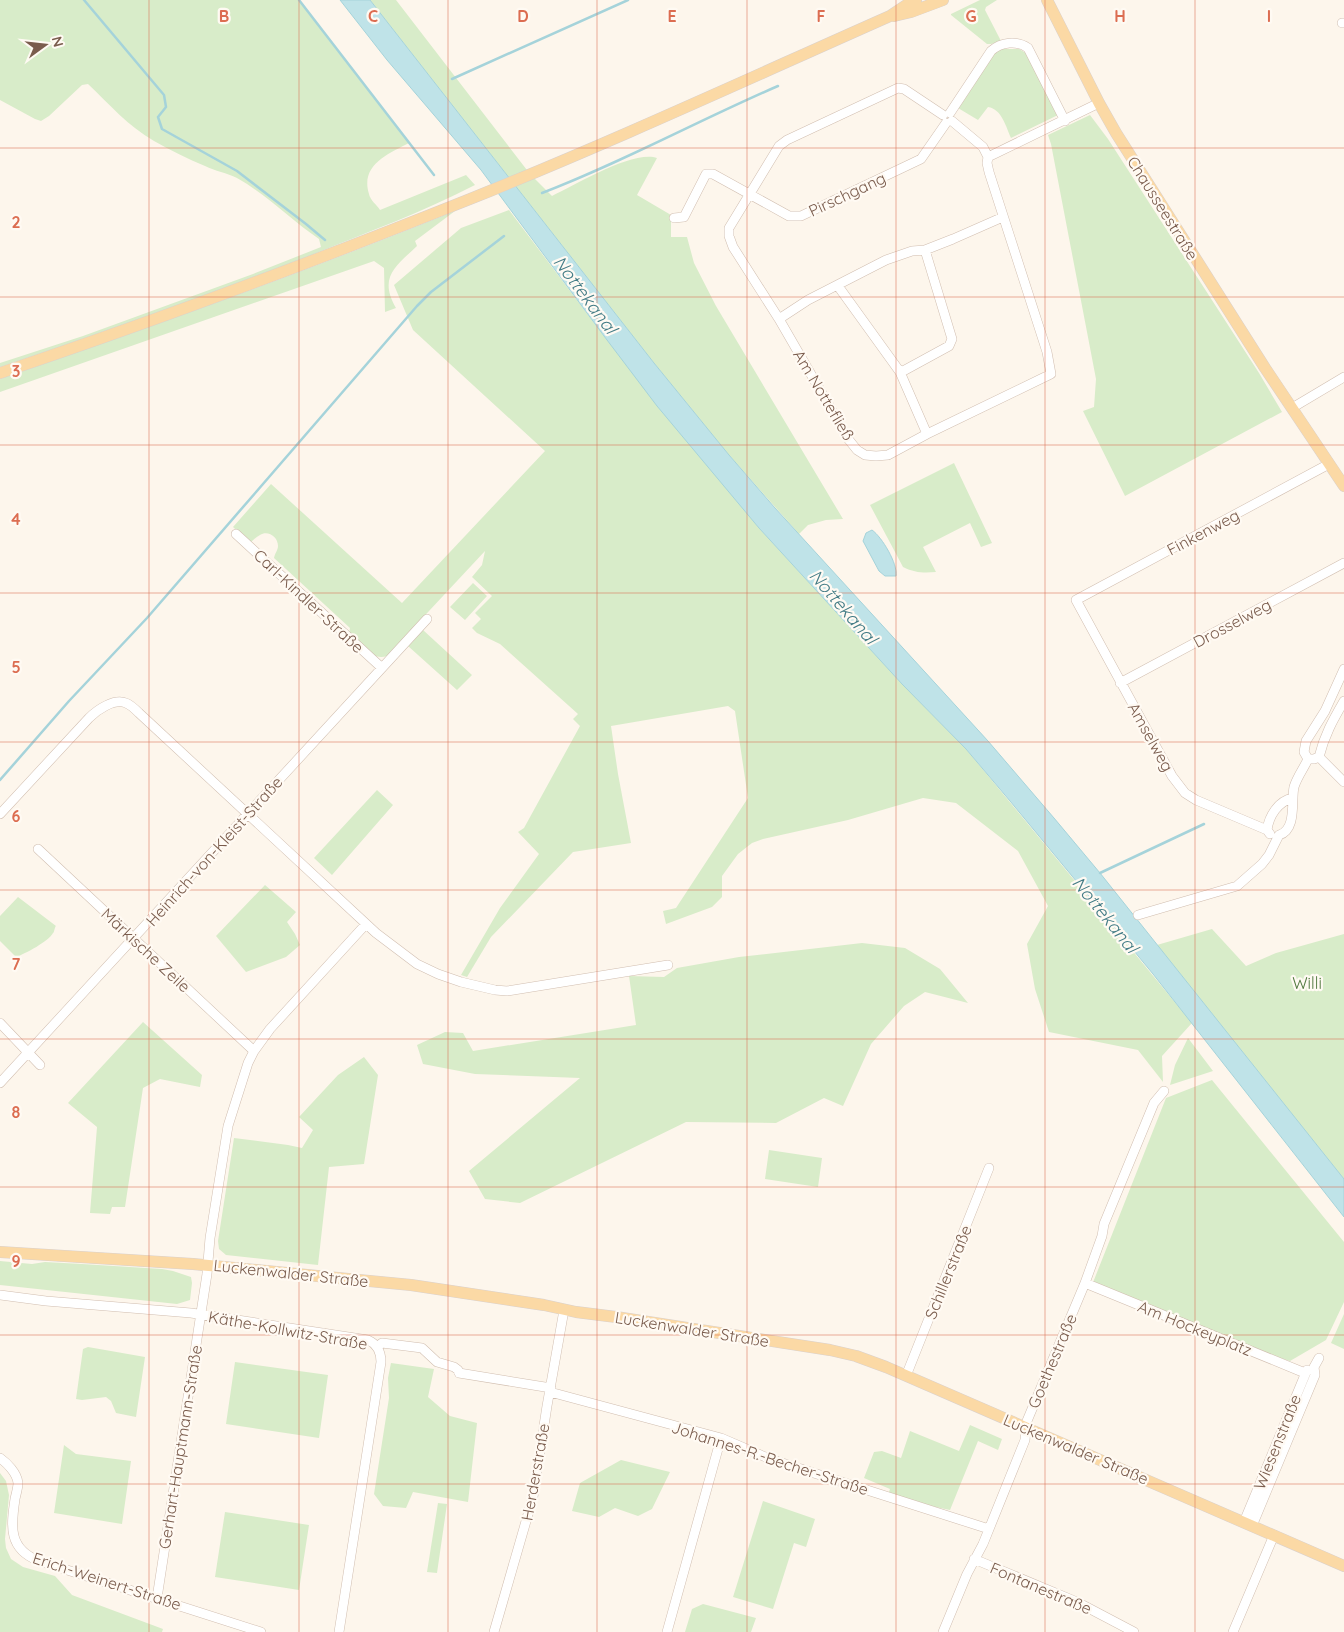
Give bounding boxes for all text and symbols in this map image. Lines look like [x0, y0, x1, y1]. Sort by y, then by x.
text: B [219, 6, 229, 26]
text: C [368, 6, 378, 26]
text: D [517, 6, 529, 26]
text: E [667, 6, 677, 26]
text: F [817, 6, 826, 26]
text: G [965, 6, 977, 26]
text: H [1114, 6, 1126, 26]
text: I [1267, 6, 1271, 26]
north arrow [20, 20, 70, 70]
text: N [48, 34, 68, 49]
street label: Chausseestraße [1123, 152, 1203, 264]
street label: Pirschgang [805, 167, 889, 221]
text: 2 [11, 212, 21, 232]
water label: Nottekanal [548, 251, 623, 340]
street label: Am Nottefließ [789, 346, 859, 444]
text: 3 [12, 361, 20, 381]
street label: Finkenweg [1163, 505, 1243, 559]
text: 4 [11, 509, 21, 529]
street label: Carl-Kindler-Straße [250, 545, 368, 657]
water label: Nottekanal [804, 564, 884, 650]
street label: Drosselweg [1190, 594, 1274, 652]
text: 5 [11, 657, 21, 677]
street label: Amselweg [1124, 699, 1178, 775]
street label: Heinrich-von-Kleist-Straße [141, 772, 287, 930]
text: 6 [12, 806, 21, 826]
water label: Nottekanal [1067, 872, 1144, 959]
street label: Märkische Zeile [97, 904, 195, 996]
text: 7 [12, 954, 21, 974]
park label: Willi [1292, 973, 1322, 993]
text: 8 [12, 1102, 21, 1122]
street label: Schillerstraße [920, 1222, 976, 1322]
text: 9 [11, 1251, 21, 1271]
street label: Luckenwalder Straße [212, 1255, 370, 1291]
street label: Am Hockeyplatz [1135, 1296, 1255, 1360]
street label: Käthe-Kollwitz-Straße [207, 1306, 369, 1354]
street label: Luckenwalder Straße [613, 1307, 771, 1351]
street label: Goethestraße [1023, 1311, 1081, 1411]
street label: Gerhart-Hauptmann-Straße [154, 1344, 206, 1550]
street label: Wiesenstraße [1249, 1391, 1305, 1493]
street label: Luckenwalder Straße [1000, 1409, 1152, 1489]
street label: Johannes-R.-Becher-Straße [669, 1417, 871, 1499]
street label: Herderstraße [517, 1422, 553, 1522]
street label: Erich-Weinert-Straße [30, 1548, 184, 1614]
street label: Fontanestraße [987, 1558, 1095, 1618]

